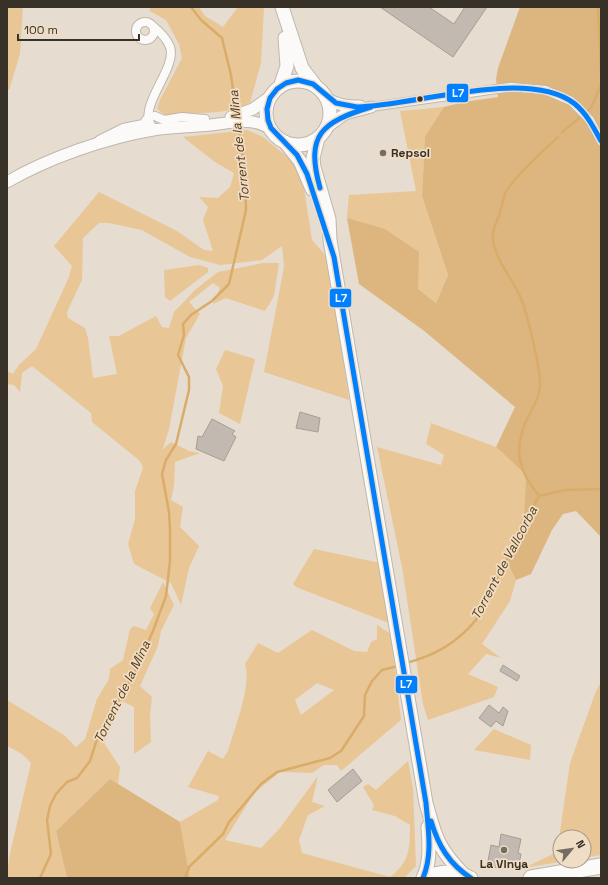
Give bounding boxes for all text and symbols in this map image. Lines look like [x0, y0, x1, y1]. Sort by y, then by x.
scale bar [18, 16, 139, 42]
text: 100 m [24, 22, 58, 38]
line badge: L7 [446, 83, 469, 103]
text: L7 [452, 86, 464, 100]
water label: Torrent de la Mina [225, 89, 253, 203]
unlabelled marker [415, 94, 425, 104]
place label: Repsol [391, 145, 430, 161]
marker: Repsol [378, 148, 388, 158]
line badge: L7 [329, 288, 352, 308]
text: L7 [335, 291, 347, 305]
water label: Torrent de Vallcorba [467, 503, 541, 623]
water label: Torrent de la Mina [90, 637, 154, 746]
line badge: L7 [395, 675, 418, 694]
text: L7 [400, 677, 412, 691]
north arrow [552, 829, 592, 869]
text: N [573, 838, 589, 851]
marker: La Vinya [499, 845, 509, 855]
place label: La Vinya [480, 856, 528, 872]

